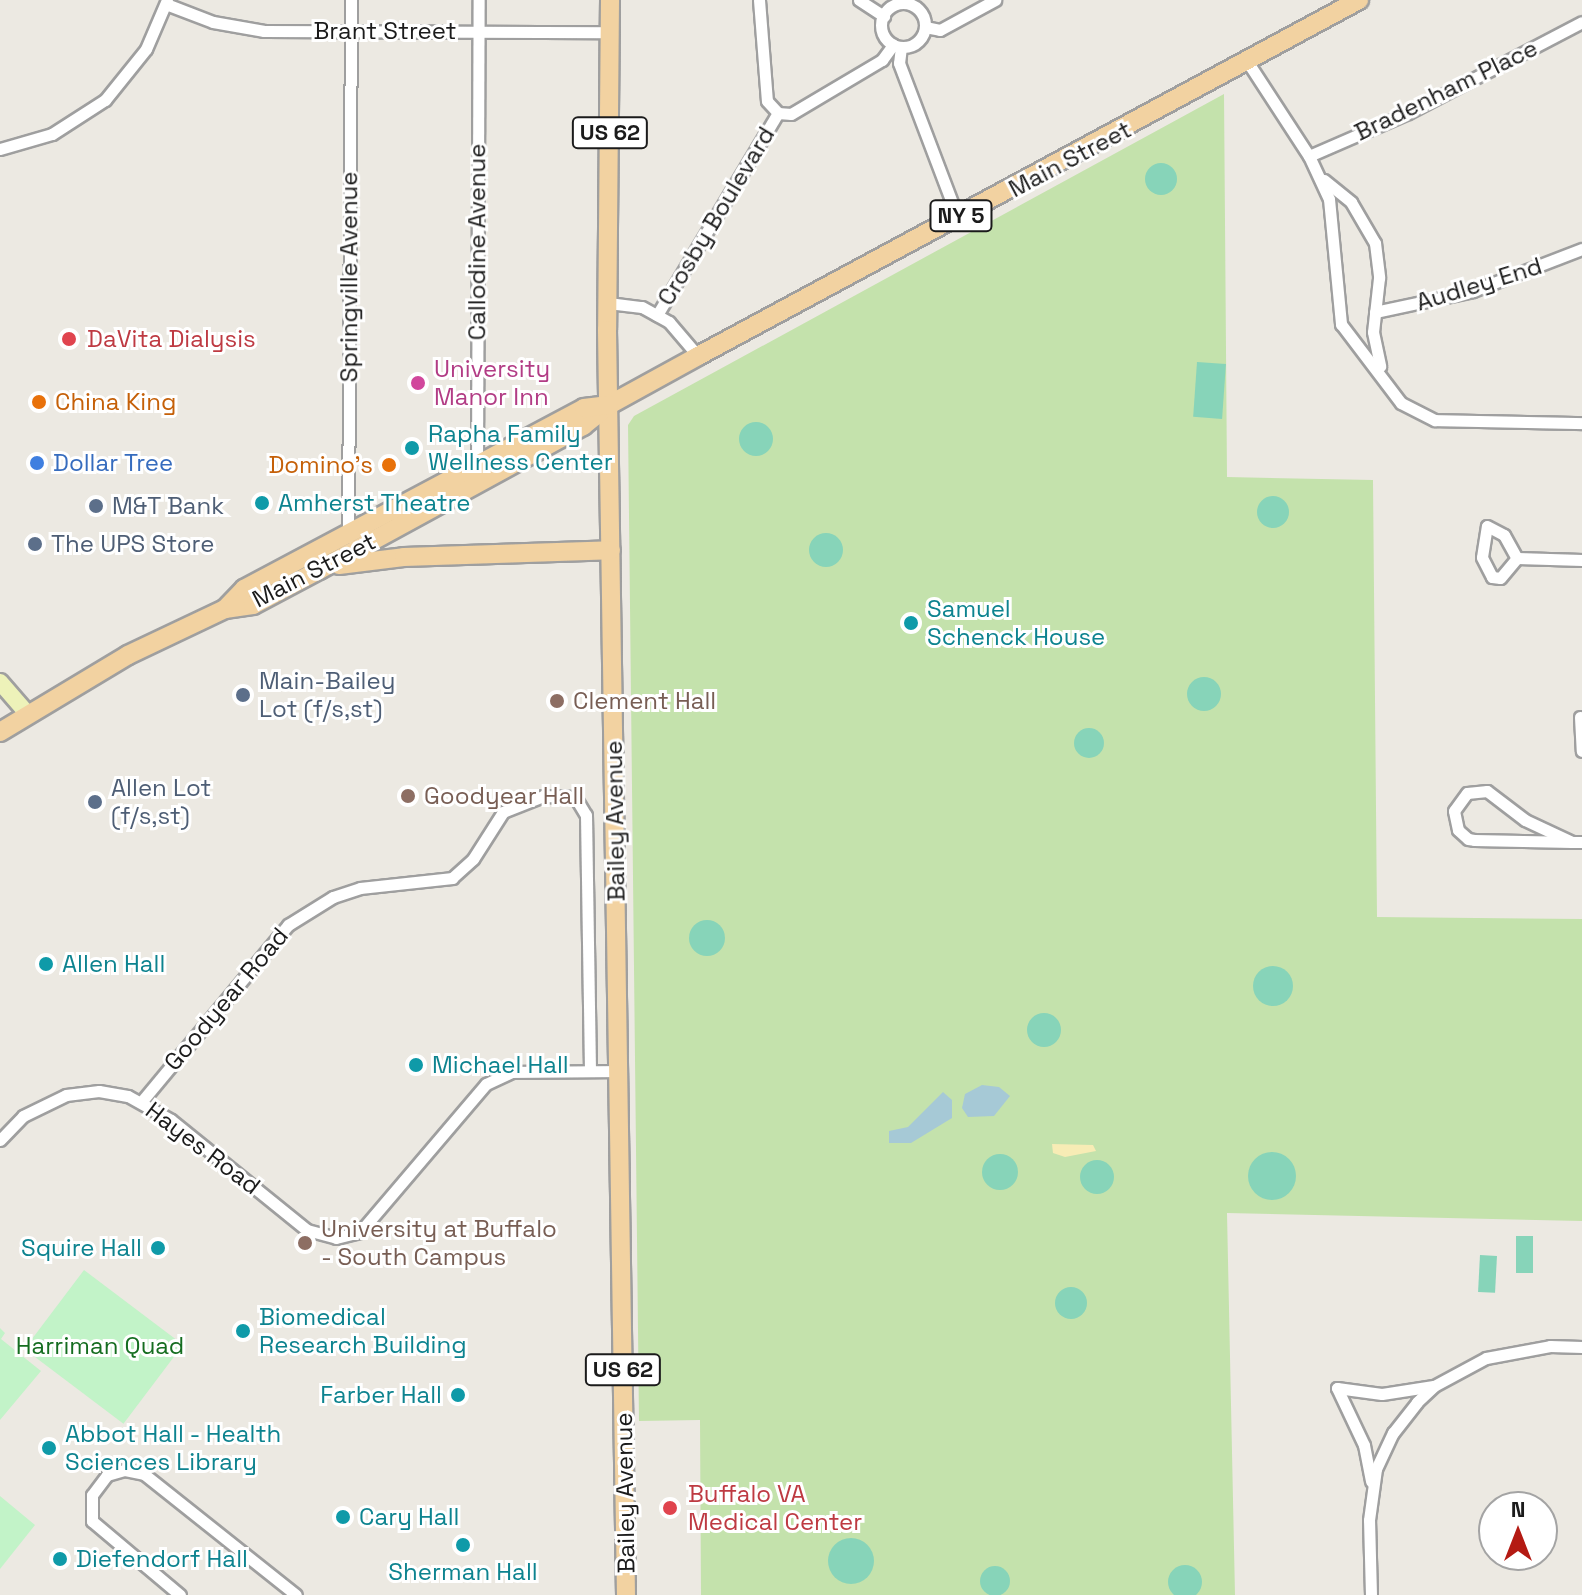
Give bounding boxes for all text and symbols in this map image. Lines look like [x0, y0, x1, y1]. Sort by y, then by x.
street label: Brant Street [313, 17, 457, 45]
street label: Bradenham Place [1350, 33, 1542, 147]
road number: US 62 [570, 115, 650, 151]
street label: Main Street [1004, 115, 1136, 203]
street label: Crosby Boulevard [651, 121, 781, 311]
street label: Callodine Avenue [463, 144, 491, 340]
street label: Springville Avenue [335, 172, 363, 382]
road number: NY 5 [929, 198, 993, 234]
street label: Audley End [1413, 251, 1545, 317]
place label: DaVita Dialysis [87, 325, 256, 353]
marker: DaVita Dialysis [58, 328, 80, 350]
place label: University Manor Inn [434, 355, 550, 411]
marker: University Manor Inn [409, 374, 427, 392]
place label: China King [55, 388, 176, 416]
marker: China King [30, 393, 48, 411]
place label: Rapha Family Wellness Center [428, 420, 613, 476]
marker: Rapha Family Wellness Center [403, 439, 421, 457]
place label: Dollar Tree [53, 449, 174, 477]
place label: Domino's [268, 451, 373, 479]
marker: Dollar Tree [28, 454, 46, 472]
marker: Domino's [380, 456, 398, 474]
place label: Amherst Theatre [278, 489, 471, 517]
place label: M&T Bank [112, 492, 225, 520]
marker: Amherst Theatre [253, 494, 271, 512]
marker: M&T Bank [87, 497, 105, 515]
street label: Main Street [247, 527, 381, 613]
place label: The UPS Store [51, 530, 214, 558]
marker: The UPS Store [26, 535, 44, 553]
place label: Samuel Schenck House [927, 595, 1105, 651]
marker: Samuel Schenck House [902, 614, 920, 632]
place label: Main-Bailey Lot (f/s,st) [259, 667, 395, 723]
marker: Main-Bailey Lot (f/s,st) [234, 686, 252, 704]
place label: Clement Hall [573, 687, 716, 715]
marker: Clement Hall [548, 692, 566, 710]
street label: Bailey Avenue [599, 740, 631, 902]
place label: Allen Lot (f/s,st) [111, 774, 211, 830]
place label: Goodyear Hall [424, 782, 584, 810]
marker: Goodyear Hall [399, 787, 417, 805]
marker: Allen Lot (f/s,st) [86, 793, 104, 811]
street label: Goodyear Road [158, 922, 294, 1076]
place label: Allen Hall [62, 950, 165, 978]
marker: Allen Hall [37, 955, 55, 973]
place label: Michael Hall [432, 1051, 569, 1079]
marker: Michael Hall [407, 1056, 425, 1074]
street label: Hayes Road [140, 1096, 266, 1200]
place label: University at Buffalo - South Campus [321, 1215, 557, 1271]
place label: Squire Hall [21, 1234, 142, 1262]
marker: University at Buffalo - South Campus [296, 1234, 314, 1252]
marker: Squire Hall [149, 1239, 167, 1257]
place label: Biomedical Research Building [259, 1303, 467, 1359]
marker: Biomedical Research Building [234, 1322, 252, 1340]
park label: Harriman Quad [16, 1332, 184, 1360]
road number: US 62 [583, 1352, 663, 1388]
place label: Farber Hall [320, 1381, 442, 1409]
marker: Farber Hall [449, 1386, 467, 1404]
street label: Bailey Avenue [609, 1412, 641, 1574]
place label: Abbot Hall - Health Sciences Library [65, 1420, 283, 1476]
marker: Abbot Hall - Health Sciences Library [40, 1439, 58, 1457]
place label: Buffalo VA Medical Center [688, 1480, 862, 1536]
north arrow [1478, 1491, 1558, 1571]
text: N [1511, 1495, 1525, 1523]
marker: Buffalo VA Medical Center [659, 1497, 681, 1519]
place label: Cary Hall [359, 1503, 459, 1531]
marker: Cary Hall [334, 1508, 352, 1526]
marker: Sherman Hall [454, 1536, 472, 1554]
place label: Diefendorf Hall [76, 1545, 248, 1573]
marker: Diefendorf Hall [51, 1550, 69, 1568]
place label: Sherman Hall [388, 1558, 538, 1586]

